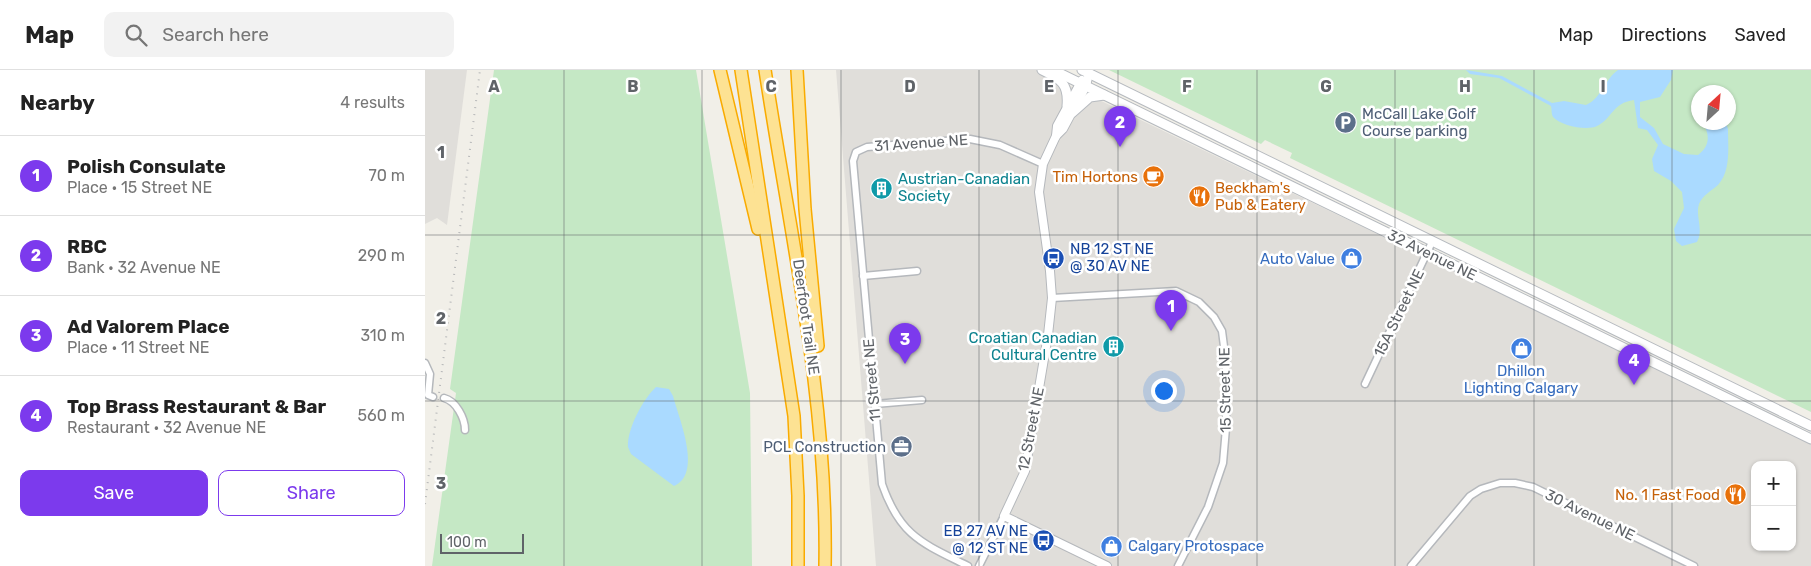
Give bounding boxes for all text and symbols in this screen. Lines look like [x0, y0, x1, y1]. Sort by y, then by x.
search box [104, 12, 454, 57]
text: Map [25, 21, 74, 49]
icon: search [122, 21, 150, 49]
text: Search here [162, 23, 269, 46]
text: Map [1558, 24, 1593, 46]
text: Directions [1621, 24, 1707, 46]
text: Saved [1735, 24, 1786, 46]
text: A [488, 77, 500, 96]
text: B [627, 77, 639, 96]
text: C [765, 77, 777, 96]
text: D [904, 77, 916, 96]
text: E [1044, 77, 1054, 96]
text: F [1182, 77, 1192, 96]
text: G [1320, 77, 1332, 96]
text: H [1459, 77, 1471, 96]
text: I [1600, 77, 1606, 96]
north arrow [1691, 85, 1736, 130]
text: Nearby [20, 90, 95, 115]
text: 4 results [340, 93, 405, 112]
place label: McCall Lake Golf Course parking [1362, 105, 1476, 140]
pin: 2 [1104, 106, 1136, 147]
parking icon: McCall Lake Golf Course parking [1334, 111, 1358, 135]
street label: 31 Avenue NE [873, 131, 969, 155]
text: 1 [437, 143, 445, 162]
text: Polish Consulate [67, 155, 226, 178]
cafe icon: Tim Hortons [1142, 165, 1166, 189]
text: 1 [32, 166, 40, 185]
text: 70 m [368, 166, 405, 185]
place label: Tim Hortons [1052, 168, 1138, 186]
place label: Austrian-Canadian Society [898, 170, 1030, 205]
building icon: Austrian-Canadian Society [870, 176, 894, 200]
text: Place · 15 Street NE [67, 178, 212, 197]
place label: Beckham's Pub & Eatery [1215, 179, 1306, 214]
restaurant icon: Beckham's Pub & Eatery [1187, 185, 1211, 209]
street label: 32 Avenue NE [1385, 226, 1479, 284]
text: RBC [67, 235, 107, 258]
place label: NB 12 ST NE @ 30 AV NE [1070, 240, 1154, 275]
text: 2 [31, 246, 41, 265]
text: 290 m [358, 246, 405, 265]
bus stop icon: NB 12 ST NE @ 30 AV NE [1042, 246, 1066, 270]
shop icon: Auto Value [1339, 247, 1363, 271]
place label: Auto Value [1260, 250, 1335, 268]
text: Bank · 32 Avenue NE [67, 258, 221, 277]
street label: Deerfoot Trail NE [789, 258, 823, 376]
street label: 15A Street NE [1370, 266, 1428, 360]
pin: 1 [1155, 290, 1187, 331]
text: 2 [436, 309, 446, 328]
text: Ad Valorem Place [67, 315, 230, 338]
pin: 3 [889, 323, 921, 364]
text: 3 [31, 326, 41, 345]
text: 310 m [361, 326, 405, 345]
place label: Croatian Canadian Cultural Centre [969, 329, 1097, 364]
building icon: Croatian Canadian Cultural Centre [1101, 335, 1125, 359]
shop icon: Dhillon Lighting Calgary [1509, 336, 1533, 360]
text: Place · 11 Street NE [67, 338, 210, 357]
street label: 11 Street NE [859, 338, 885, 422]
pin: 4 [1618, 344, 1650, 385]
street label: 15 Street NE [1215, 347, 1235, 433]
place label: Dhillon Lighting Calgary [1464, 362, 1578, 397]
your location [1151, 378, 1177, 404]
street label: 12 Street NE [1014, 385, 1048, 473]
text: Top Brass Restaurant & Bar [67, 395, 326, 418]
text: 4 [31, 406, 41, 425]
text: 560 m [358, 406, 405, 425]
text: Restaurant · 32 Avenue NE [67, 418, 266, 437]
office icon: PCL Construction [890, 435, 914, 459]
place label: PCL Construction [763, 438, 886, 456]
map controls [1751, 461, 1796, 551]
button: + [1751, 461, 1796, 506]
button: Save [20, 470, 208, 516]
button: Share [218, 470, 405, 516]
text: 3 [436, 474, 446, 493]
restaurant icon: No. 1 Fast Food [1724, 483, 1748, 507]
street label: 30 Avenue NE [1542, 486, 1638, 544]
place label: No. 1 Fast Food [1615, 486, 1720, 504]
button: − [1751, 506, 1796, 551]
place label: EB 27 AV NE @ 12 ST NE [944, 522, 1028, 557]
bus stop icon: EB 27 AV NE @ 12 ST NE [1032, 528, 1056, 552]
scale bar [440, 531, 524, 554]
text: 100 m [447, 534, 487, 551]
shop icon: Calgary Protospace [1100, 534, 1124, 558]
place label: Calgary Protospace [1128, 537, 1264, 555]

